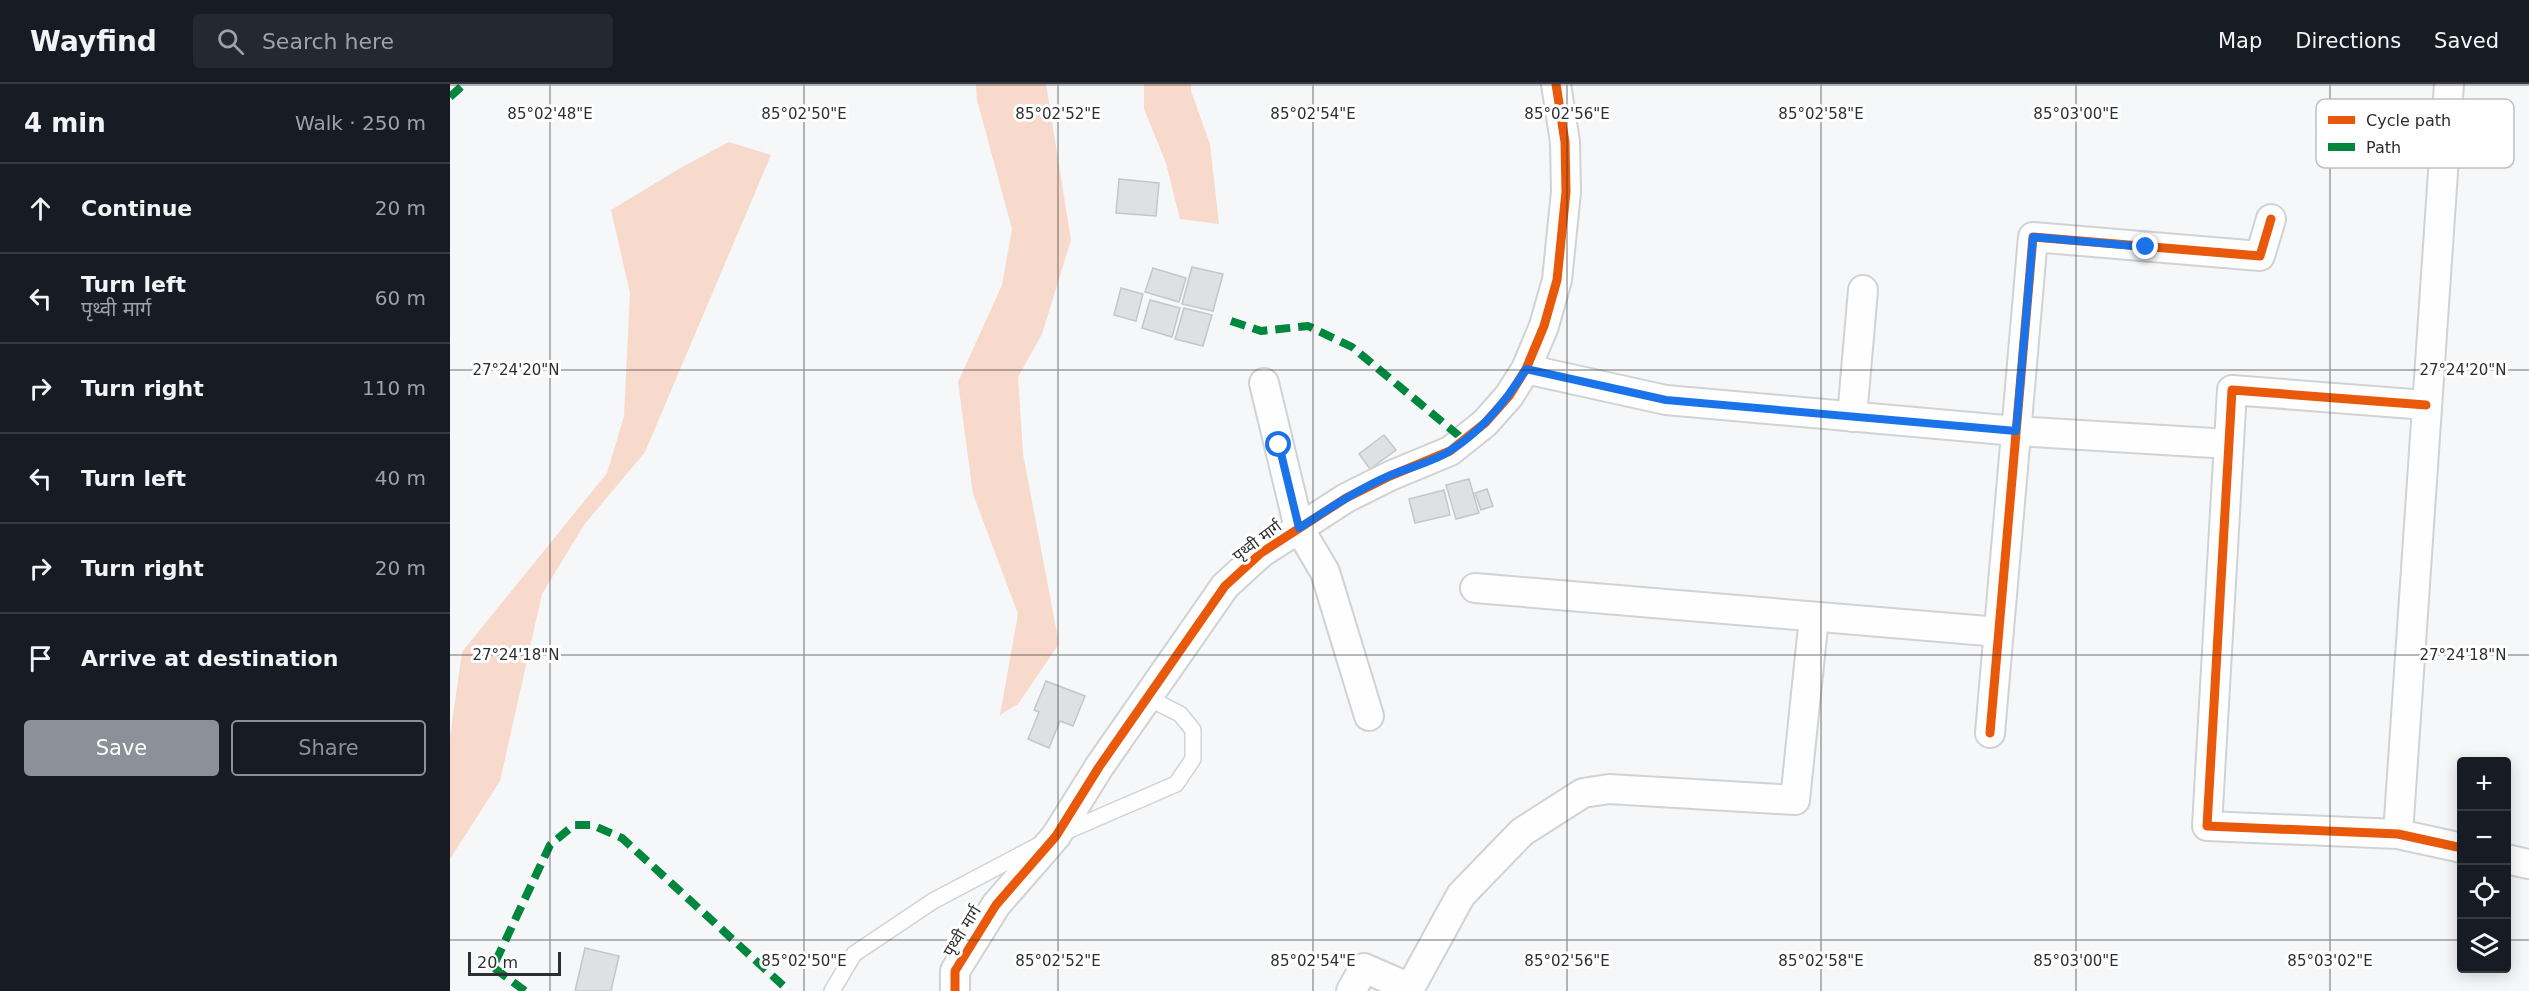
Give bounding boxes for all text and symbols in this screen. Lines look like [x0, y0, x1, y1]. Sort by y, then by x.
search box [193, 14, 613, 68]
text: Wayfind [30, 25, 157, 58]
icon: search [214, 25, 247, 58]
text: Search here [262, 29, 394, 54]
text: Map [2218, 29, 2262, 53]
text: Directions [2295, 29, 2401, 53]
text: Saved [2434, 29, 2499, 53]
legend [2316, 99, 2514, 168]
text: 85°02'48"E [507, 105, 593, 123]
text: 85°02'50"E [761, 105, 847, 123]
text: 85°02'52"E [1015, 105, 1101, 123]
text: 85°02'54"E [1270, 105, 1356, 123]
text: 85°02'56"E [1524, 105, 1610, 123]
text: 85°02'58"E [1778, 105, 1864, 123]
text: 85°03'00"E [2033, 105, 2119, 123]
text: 4 min [24, 108, 106, 138]
text: Walk · 250 m [295, 111, 426, 135]
text: Cycle path [2366, 111, 2451, 130]
text: Path [2366, 138, 2401, 157]
icon: ahead [24, 192, 57, 225]
text: Continue [81, 196, 192, 221]
text: 20 m [375, 196, 426, 220]
route end [2132, 233, 2158, 259]
text: Turn left [81, 272, 186, 297]
icon: left [24, 282, 57, 315]
text: 60 m [375, 286, 426, 310]
text: पृथ्वी मार्ग [81, 297, 151, 321]
text: 27°24'20"N [472, 361, 560, 379]
text: 27°24'20"N [2419, 361, 2507, 379]
icon: right [24, 372, 57, 405]
text: Turn right [81, 376, 204, 401]
text: 110 m [362, 376, 426, 400]
route start [1265, 431, 1291, 457]
icon: left [24, 462, 57, 495]
text: Turn left [81, 466, 186, 491]
text: 40 m [375, 466, 426, 490]
street label: पृथ्वी मार्ग [1229, 516, 1287, 566]
icon: right [24, 552, 57, 585]
text: Turn right [81, 556, 204, 581]
text: 20 m [375, 556, 426, 580]
icon: arrive [24, 642, 57, 675]
text: Arrive at destination [81, 646, 338, 671]
text: 27°24'18"N [472, 646, 560, 664]
text: 27°24'18"N [2419, 646, 2507, 664]
button: Save [24, 720, 219, 776]
button: Share [231, 720, 426, 776]
map controls [2457, 757, 2511, 973]
button: + [2457, 757, 2511, 811]
button: − [2457, 811, 2511, 865]
button: locate [2457, 865, 2511, 919]
street label: पृथ्वी मार्ग [939, 901, 986, 960]
button: layers [2457, 919, 2511, 973]
scale bar [468, 949, 561, 976]
text: 85°02'50"E [761, 952, 847, 970]
text: 85°02'52"E [1015, 952, 1101, 970]
text: 85°02'54"E [1270, 952, 1356, 970]
text: 85°02'56"E [1524, 952, 1610, 970]
text: 85°02'58"E [1778, 952, 1864, 970]
text: 85°03'00"E [2033, 952, 2119, 970]
text: 85°03'02"E [2287, 952, 2373, 970]
text: 20 m [477, 953, 518, 972]

